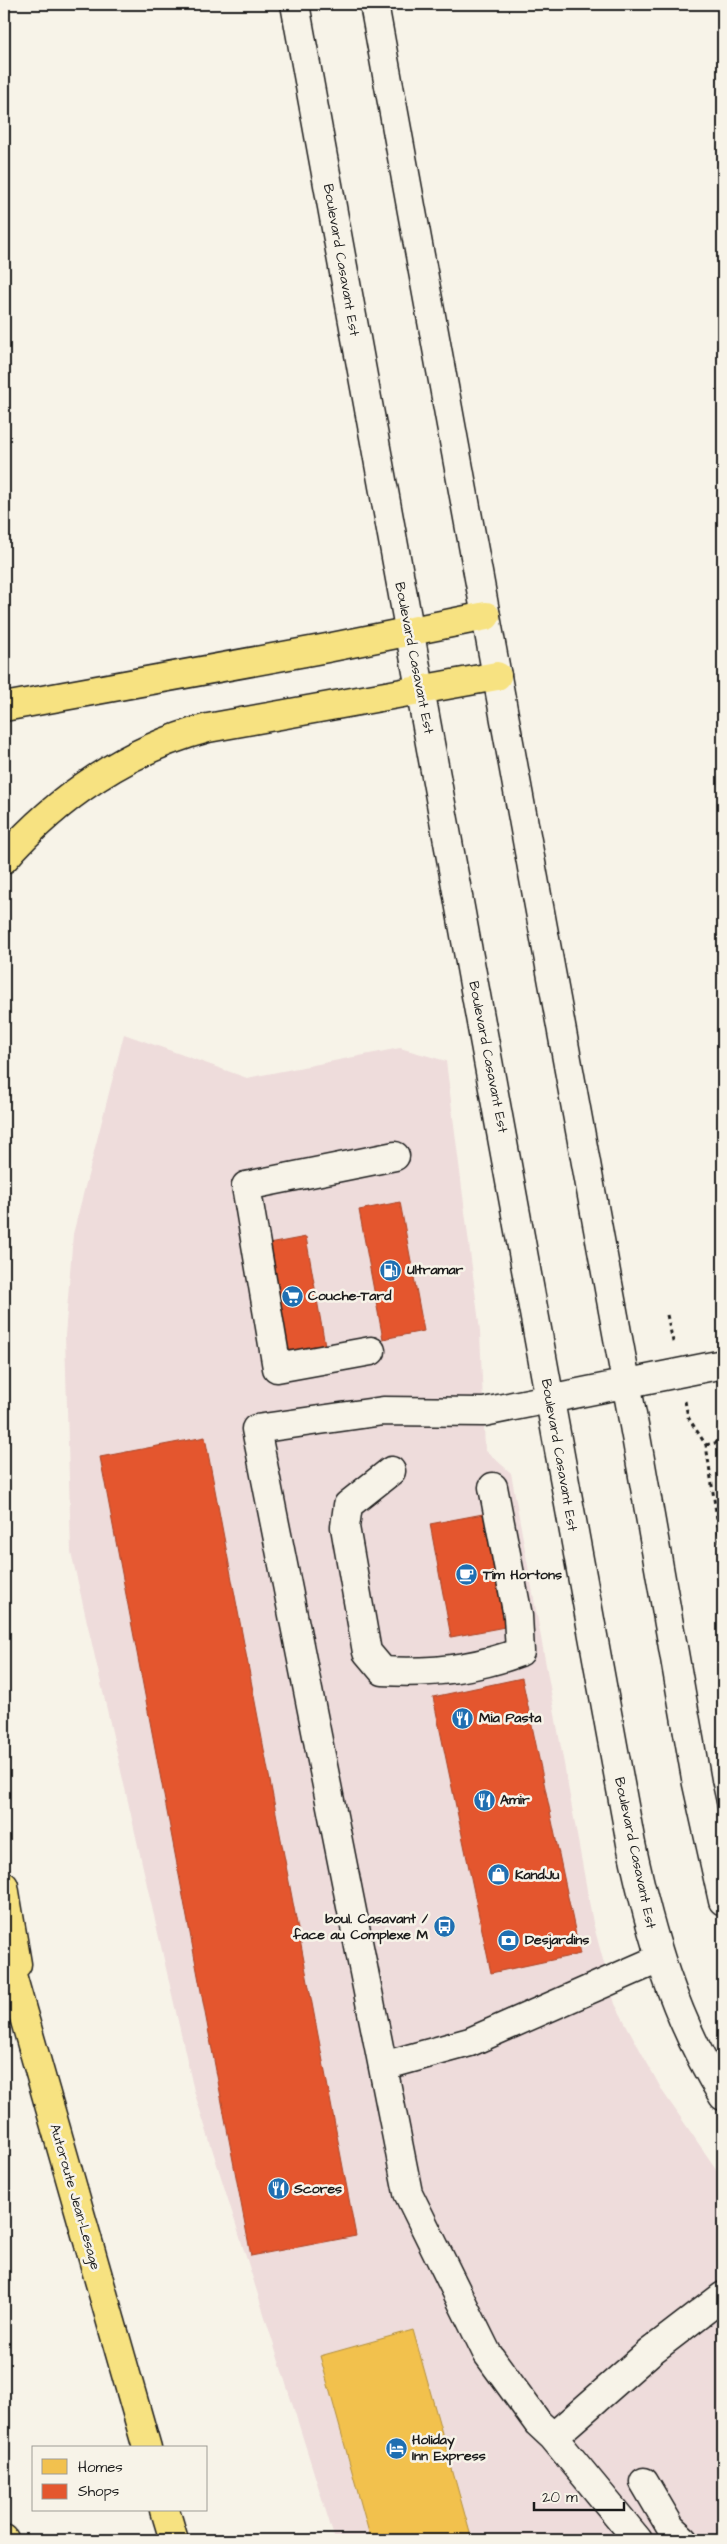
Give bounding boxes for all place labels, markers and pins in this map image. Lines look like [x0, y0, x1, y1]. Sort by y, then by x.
fuel station icon: Ultramar [379, 1258, 403, 1282]
place label: Ultramar [407, 1260, 464, 1280]
supermarket icon: Couche-Tard [280, 1284, 304, 1308]
place label: Couche-Tard [308, 1286, 392, 1306]
cafe icon: Tim Hortons [455, 1563, 479, 1587]
place label: Tim Hortons [482, 1565, 562, 1585]
restaurant icon: Mia Pasta [451, 1706, 475, 1730]
place label: Mia Pasta [479, 1708, 542, 1728]
restaurant icon: Amir [472, 1788, 496, 1812]
place label: Amir [500, 1790, 530, 1810]
shop icon: KandJu [487, 1863, 511, 1887]
place label: KandJu [515, 1865, 559, 1885]
place label: boul. Casavant / face au Complexe M [292, 1909, 429, 1945]
bus stop icon: boul. Casavant / face au Complexe M [432, 1915, 456, 1939]
bank icon: Desjardins [497, 1928, 521, 1952]
place label: Desjardins [525, 1930, 589, 1950]
restaurant icon: Scores [266, 2177, 290, 2201]
place label: Scores [293, 2179, 342, 2199]
place label: Holiday Inn Express [412, 2430, 486, 2466]
hotel icon: Holiday Inn Express [384, 2436, 408, 2460]

